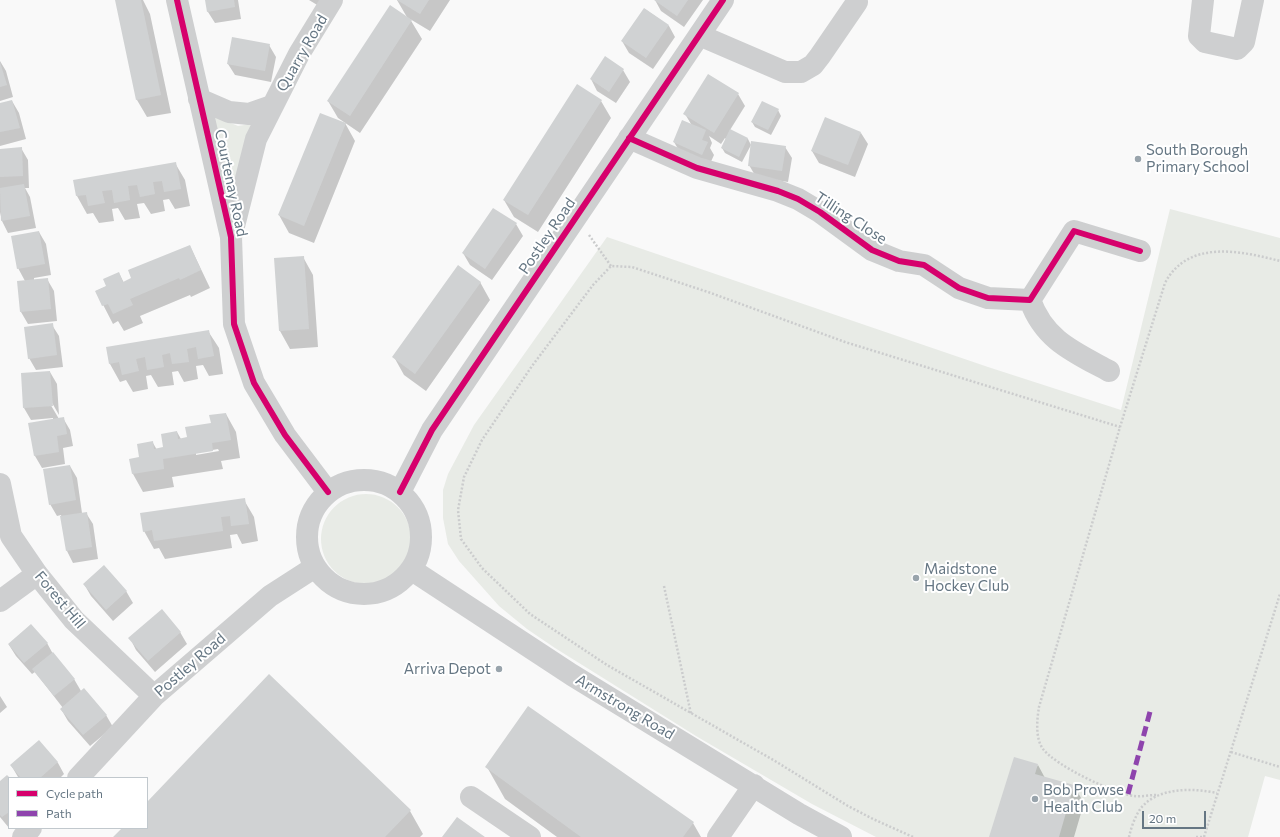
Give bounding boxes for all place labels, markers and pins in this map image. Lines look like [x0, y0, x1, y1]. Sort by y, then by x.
place label: South Borough Primary School [1146, 141, 1249, 176]
marker: South Borough Primary School [1133, 154, 1143, 164]
place label: Maidstone Hockey Club [924, 560, 1009, 595]
marker: Maidstone Hockey Club [911, 573, 921, 583]
place label: Arriva Depot [404, 660, 491, 678]
marker: Arriva Depot [494, 664, 504, 674]
place label: Bob Prowse Health Club [1043, 781, 1124, 816]
marker: Bob Prowse Health Club [1030, 794, 1040, 804]

